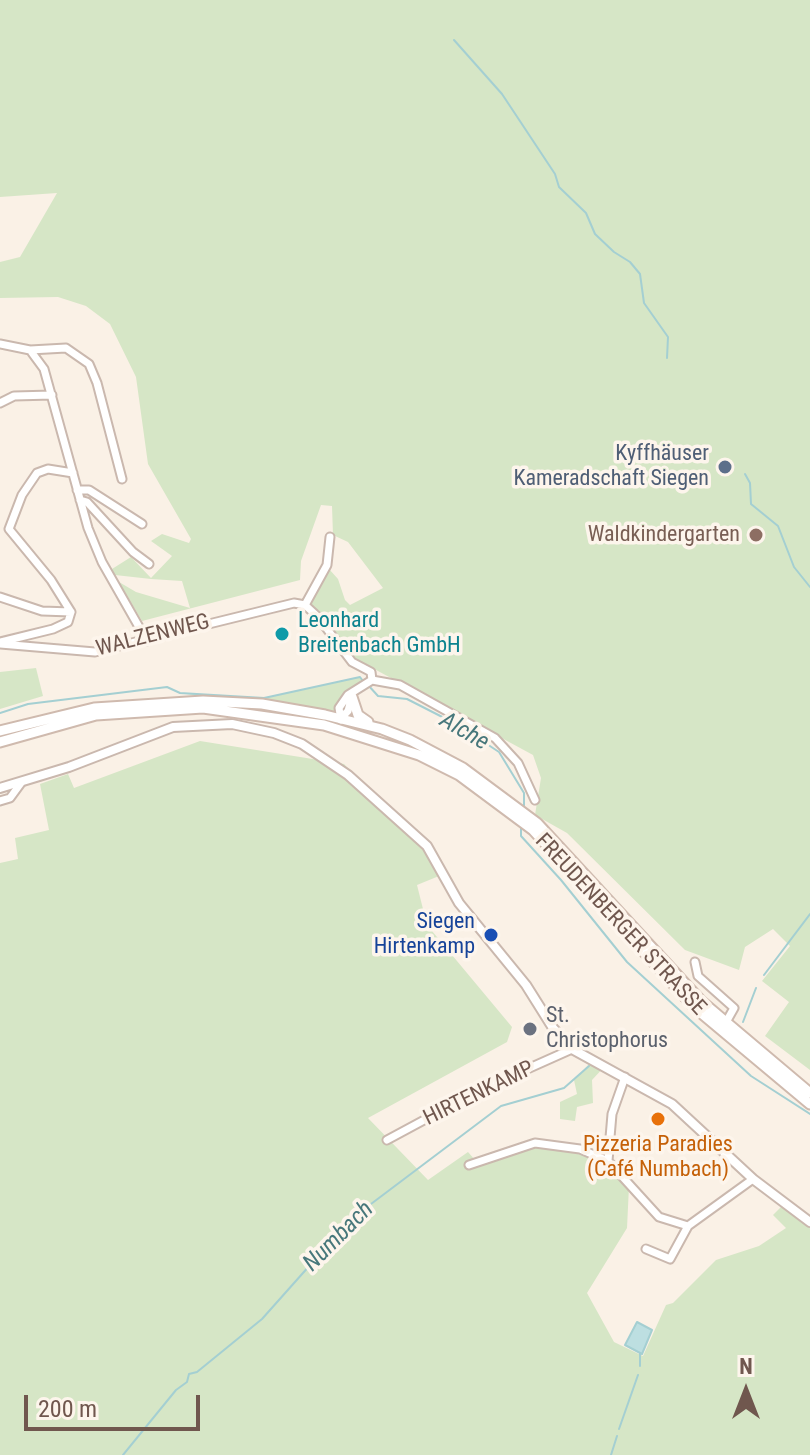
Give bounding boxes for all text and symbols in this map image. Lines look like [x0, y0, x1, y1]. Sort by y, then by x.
place label: Kyffhäuser Kameradschaft Siegen [513, 441, 709, 492]
marker: Kyffhäuser Kameradschaft Siegen [716, 458, 734, 476]
place label: Waldkindergarten [588, 522, 740, 548]
marker: Waldkindergarten [747, 526, 765, 544]
place label: Leonhard Breitenbach GmbH [298, 608, 461, 660]
street label: WALZENWEG [93, 609, 213, 663]
marker: Leonhard Breitenbach GmbH [273, 625, 291, 643]
water label: Alche [434, 707, 494, 757]
street label: FREUDENBERGER STRASSE [529, 829, 711, 1021]
place label: Siegen Hirtenkamp [374, 909, 475, 960]
marker: Siegen Hirtenkamp [482, 926, 500, 944]
place label: St. Christophorus [546, 1003, 668, 1054]
marker: St. Christophorus [521, 1020, 539, 1038]
street label: HIRTENKAMP [420, 1056, 538, 1132]
marker: Pizzeria Paradies (Café Numbach) [649, 1110, 667, 1128]
place label: Pizzeria Paradies (Café Numbach) [583, 1132, 733, 1184]
water label: Numbach [298, 1196, 380, 1278]
north arrow [706, 1351, 786, 1431]
text: N [739, 1354, 753, 1379]
scale bar [28, 1379, 204, 1429]
text: 200 m [38, 1395, 97, 1423]

